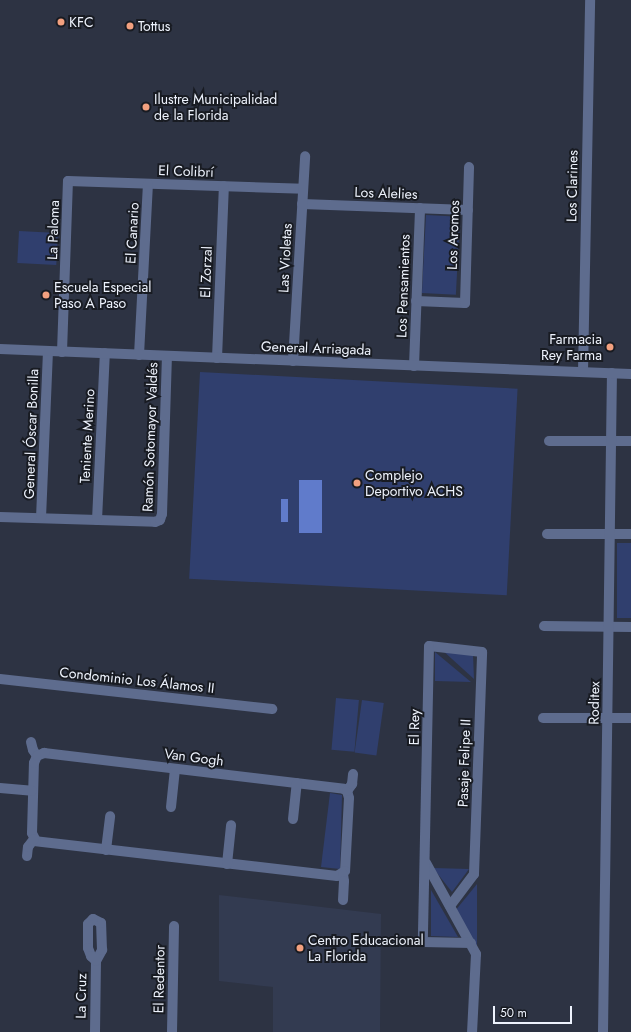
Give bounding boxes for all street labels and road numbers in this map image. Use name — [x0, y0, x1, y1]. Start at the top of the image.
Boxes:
street label: Los Clarines — [563, 150, 581, 222]
street label: El Colibrí — [158, 162, 214, 180]
street label: Los Alelies — [354, 184, 418, 202]
street label: La Paloma — [44, 200, 62, 260]
street label: Los Aromos — [443, 200, 463, 270]
street label: El Canario — [122, 202, 142, 264]
street label: Las Violetas — [275, 223, 295, 293]
street label: Los Pensamientos — [393, 234, 413, 338]
street label: El Zorzal — [197, 246, 215, 298]
street label: General Arriagada — [261, 338, 371, 358]
street label: Ramón Sotomayor Valdés — [139, 362, 161, 512]
street label: General Óscar Bonilla — [20, 369, 42, 499]
street label: Teniente Merino — [76, 388, 98, 484]
street label: Condominio Los Álamos II — [59, 664, 215, 696]
street label: Roditex — [585, 681, 603, 725]
street label: El Rey — [405, 709, 423, 745]
street label: Pasaje Felipe II — [454, 719, 474, 807]
street label: Van Gogh — [163, 745, 225, 769]
street label: El Redentor — [150, 945, 168, 1013]
street label: La Cruz — [72, 973, 90, 1019]

